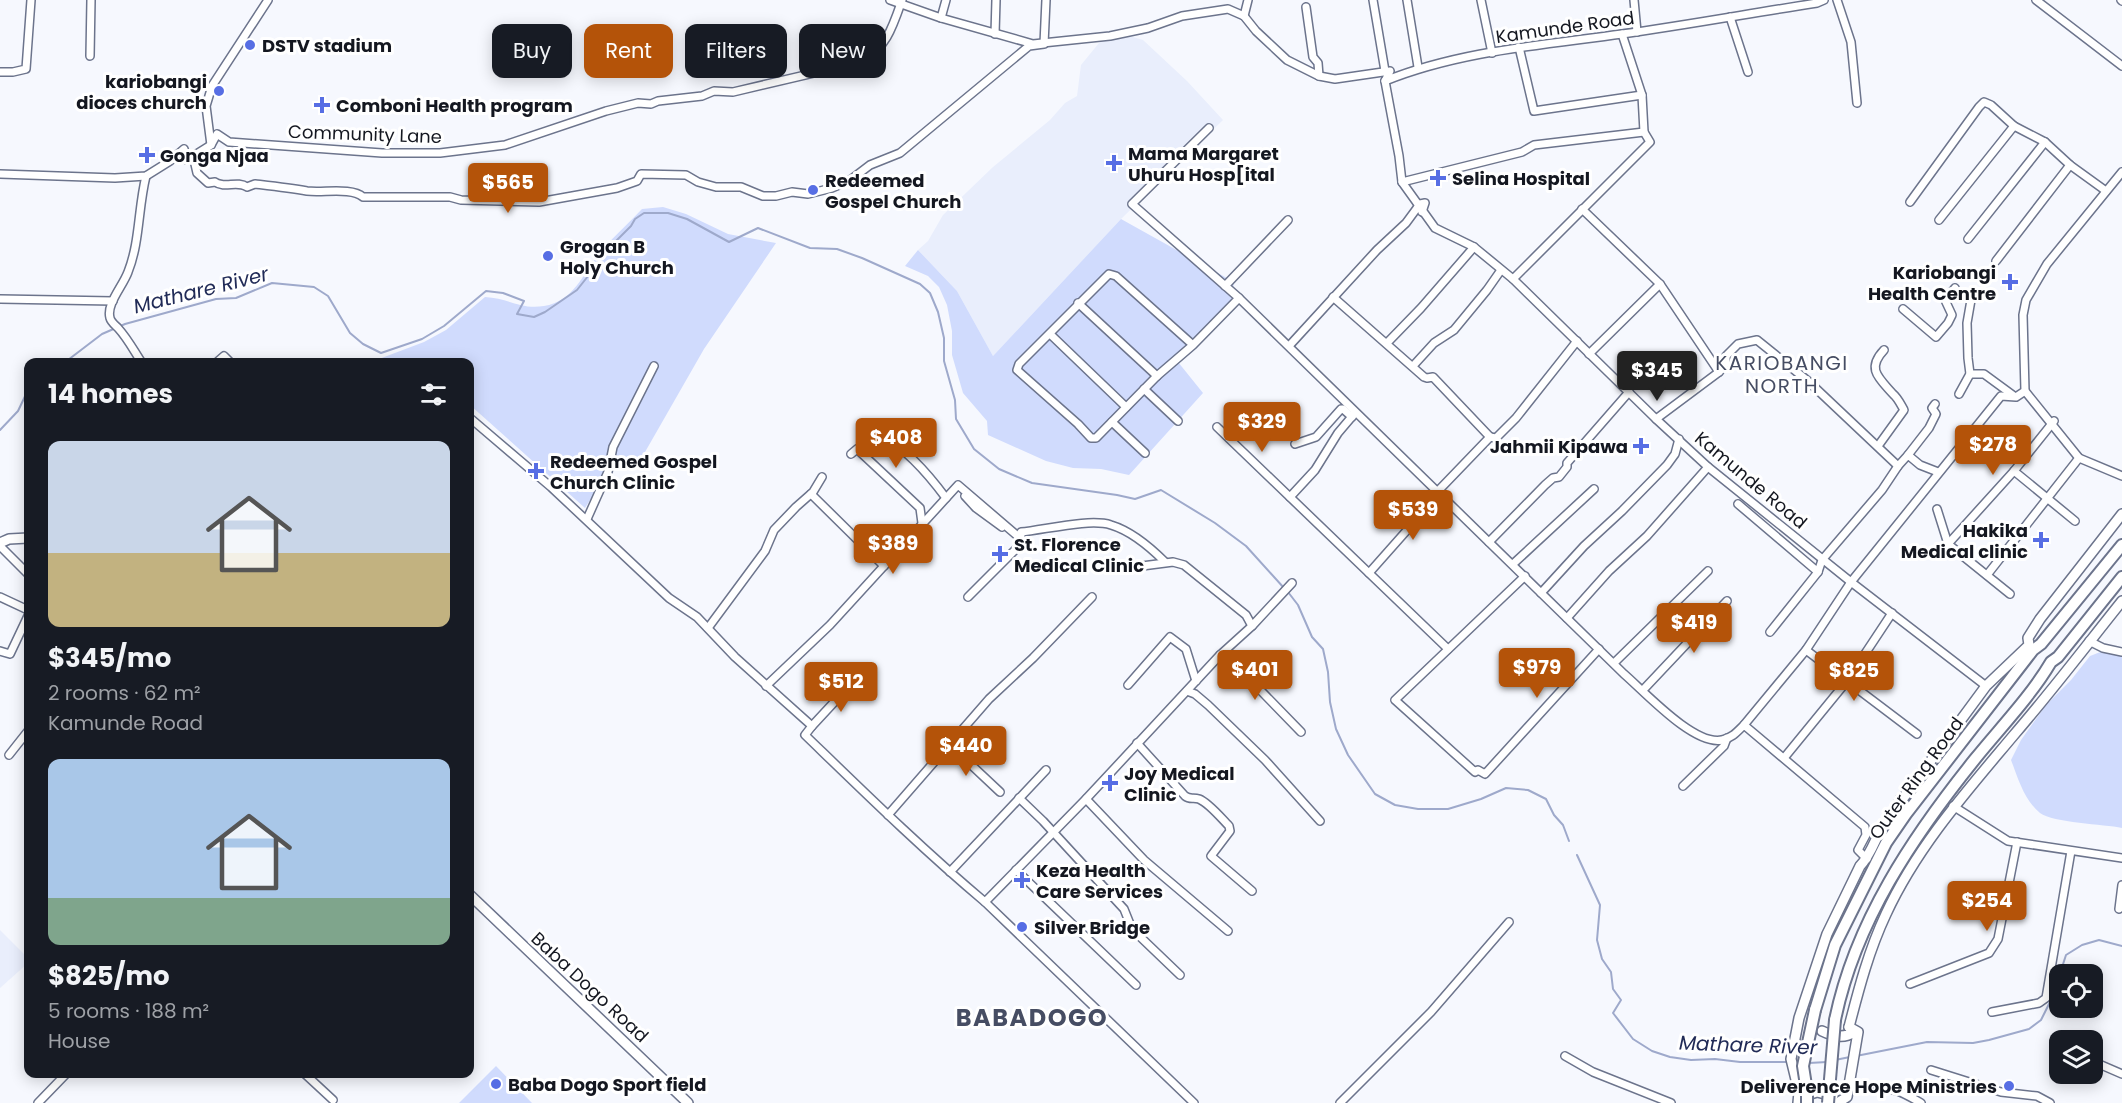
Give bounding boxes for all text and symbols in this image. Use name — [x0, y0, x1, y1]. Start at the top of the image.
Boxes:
street label: Kamunde Road — [1494, 5, 1636, 49]
chip: Buy — [492, 24, 572, 78]
chip: Rent — [584, 24, 673, 78]
chip: Filters — [685, 24, 787, 78]
chip: New — [799, 24, 886, 78]
place label: DSTV stadium — [262, 33, 392, 58]
marker: DSTV stadium — [243, 38, 257, 52]
place label: kariobangi dioces church — [76, 69, 207, 115]
marker: kariobangi dioces church — [212, 84, 226, 98]
place label: Comboni Health program — [336, 93, 573, 118]
marker: Comboni Health program — [313, 96, 331, 114]
street label: Community Lane — [288, 119, 442, 149]
place label: Mama Margaret Uhuru Hosp[ital — [1128, 141, 1279, 187]
place label: Gonga Njaa — [160, 143, 269, 168]
marker: Gonga Njaa — [138, 146, 156, 164]
marker: Mama Margaret Uhuru Hosp[ital — [1105, 154, 1123, 172]
pin: $565 — [472, 163, 544, 214]
place label: Selina Hospital — [1452, 166, 1590, 191]
text: $565 — [482, 168, 534, 196]
place label: Redeemed Gospel Church — [825, 168, 961, 214]
marker: Selina Hospital — [1429, 169, 1447, 187]
marker: Redeemed Gospel Church — [806, 183, 820, 197]
place label: Grogan B Holy Church — [560, 234, 674, 280]
marker: Grogan B Holy Church — [541, 249, 555, 263]
water label: Mathare River — [131, 260, 272, 320]
place label: Kariobangi Health Centre — [1868, 260, 1996, 306]
marker: Kariobangi Health Centre — [2001, 273, 2019, 291]
district label: KARIOBANGI NORTH — [1715, 349, 1849, 400]
pin: $345 — [1621, 351, 1693, 402]
text: $345 — [1631, 356, 1683, 384]
text: 14 homes — [48, 376, 173, 412]
icon: filters — [417, 378, 450, 411]
pin: $329 — [1226, 402, 1298, 453]
text: $329 — [1238, 407, 1286, 435]
pin: $408 — [860, 418, 932, 469]
text: $408 — [870, 423, 922, 451]
pin: $278 — [1957, 425, 2029, 476]
street label: Kamunde Road — [1690, 426, 1812, 534]
text: $278 — [1969, 430, 2017, 458]
place label: Jahmii Kipawa — [1490, 434, 1628, 459]
marker: Jahmii Kipawa — [1632, 437, 1650, 455]
place label: Redeemed Gospel Church Clinic — [550, 449, 717, 495]
marker: Redeemed Gospel Church Clinic — [527, 462, 545, 480]
icon: home — [195, 480, 303, 588]
pin: $539 — [1377, 490, 1449, 541]
text: $539 — [1388, 495, 1438, 523]
place label: Hakika Medical clinic — [1901, 518, 2028, 564]
pin: $389 — [857, 524, 929, 575]
text: $389 — [868, 529, 918, 557]
marker: Hakika Medical clinic — [2032, 531, 2050, 549]
place label: St. Florence Medical Clinic — [1014, 532, 1144, 578]
marker: St. Florence Medical Clinic — [991, 545, 1009, 563]
pin: $419 — [1658, 603, 1730, 654]
text: $419 — [1671, 608, 1717, 636]
text: $345/mo — [48, 640, 171, 676]
pin: $979 — [1501, 648, 1573, 699]
pin: $401 — [1219, 650, 1291, 701]
pin: $825 — [1818, 651, 1890, 702]
text: $979 — [1513, 653, 1561, 681]
text: $401 — [1231, 655, 1279, 683]
text: $825 — [1829, 656, 1879, 684]
pin: $512 — [805, 662, 877, 713]
text: $512 — [818, 667, 864, 695]
text: 2 rooms · 62 m² — [48, 679, 201, 707]
text: Kamunde Road — [48, 709, 203, 737]
street label: Outer Ring Road — [1863, 712, 1969, 844]
pin: $440 — [930, 726, 1002, 777]
text: $440 — [939, 731, 993, 759]
place label: Joy Medical Clinic — [1124, 761, 1235, 807]
marker: Joy Medical Clinic — [1101, 774, 1119, 792]
icon: home — [195, 798, 303, 906]
place label: Keza Health Care Services — [1036, 858, 1163, 904]
marker: Keza Health Care Services — [1013, 871, 1031, 889]
pin: $254 — [1951, 881, 2023, 932]
text: $254 — [1961, 886, 2013, 914]
place label: Silver Bridge — [1034, 915, 1150, 940]
marker: Silver Bridge — [1015, 920, 1029, 934]
street label: Baba Dogo Road — [526, 926, 654, 1048]
text: $825/mo — [48, 958, 170, 994]
map controls — [2049, 964, 2103, 1084]
button: locate — [2049, 964, 2103, 1018]
text: 5 rooms · 188 m² — [48, 997, 209, 1025]
district label: BABADOGO — [956, 1001, 1108, 1034]
text: House — [48, 1027, 110, 1055]
water label: Mathare River — [1678, 1029, 1818, 1061]
button: layers — [2049, 1030, 2103, 1084]
place label: Baba Dogo Sport field — [508, 1072, 706, 1097]
place label: Deliverence Hope Ministries — [1741, 1074, 1997, 1099]
marker: Baba Dogo Sport field — [489, 1077, 503, 1091]
marker: Deliverence Hope Ministries — [2002, 1079, 2016, 1093]

